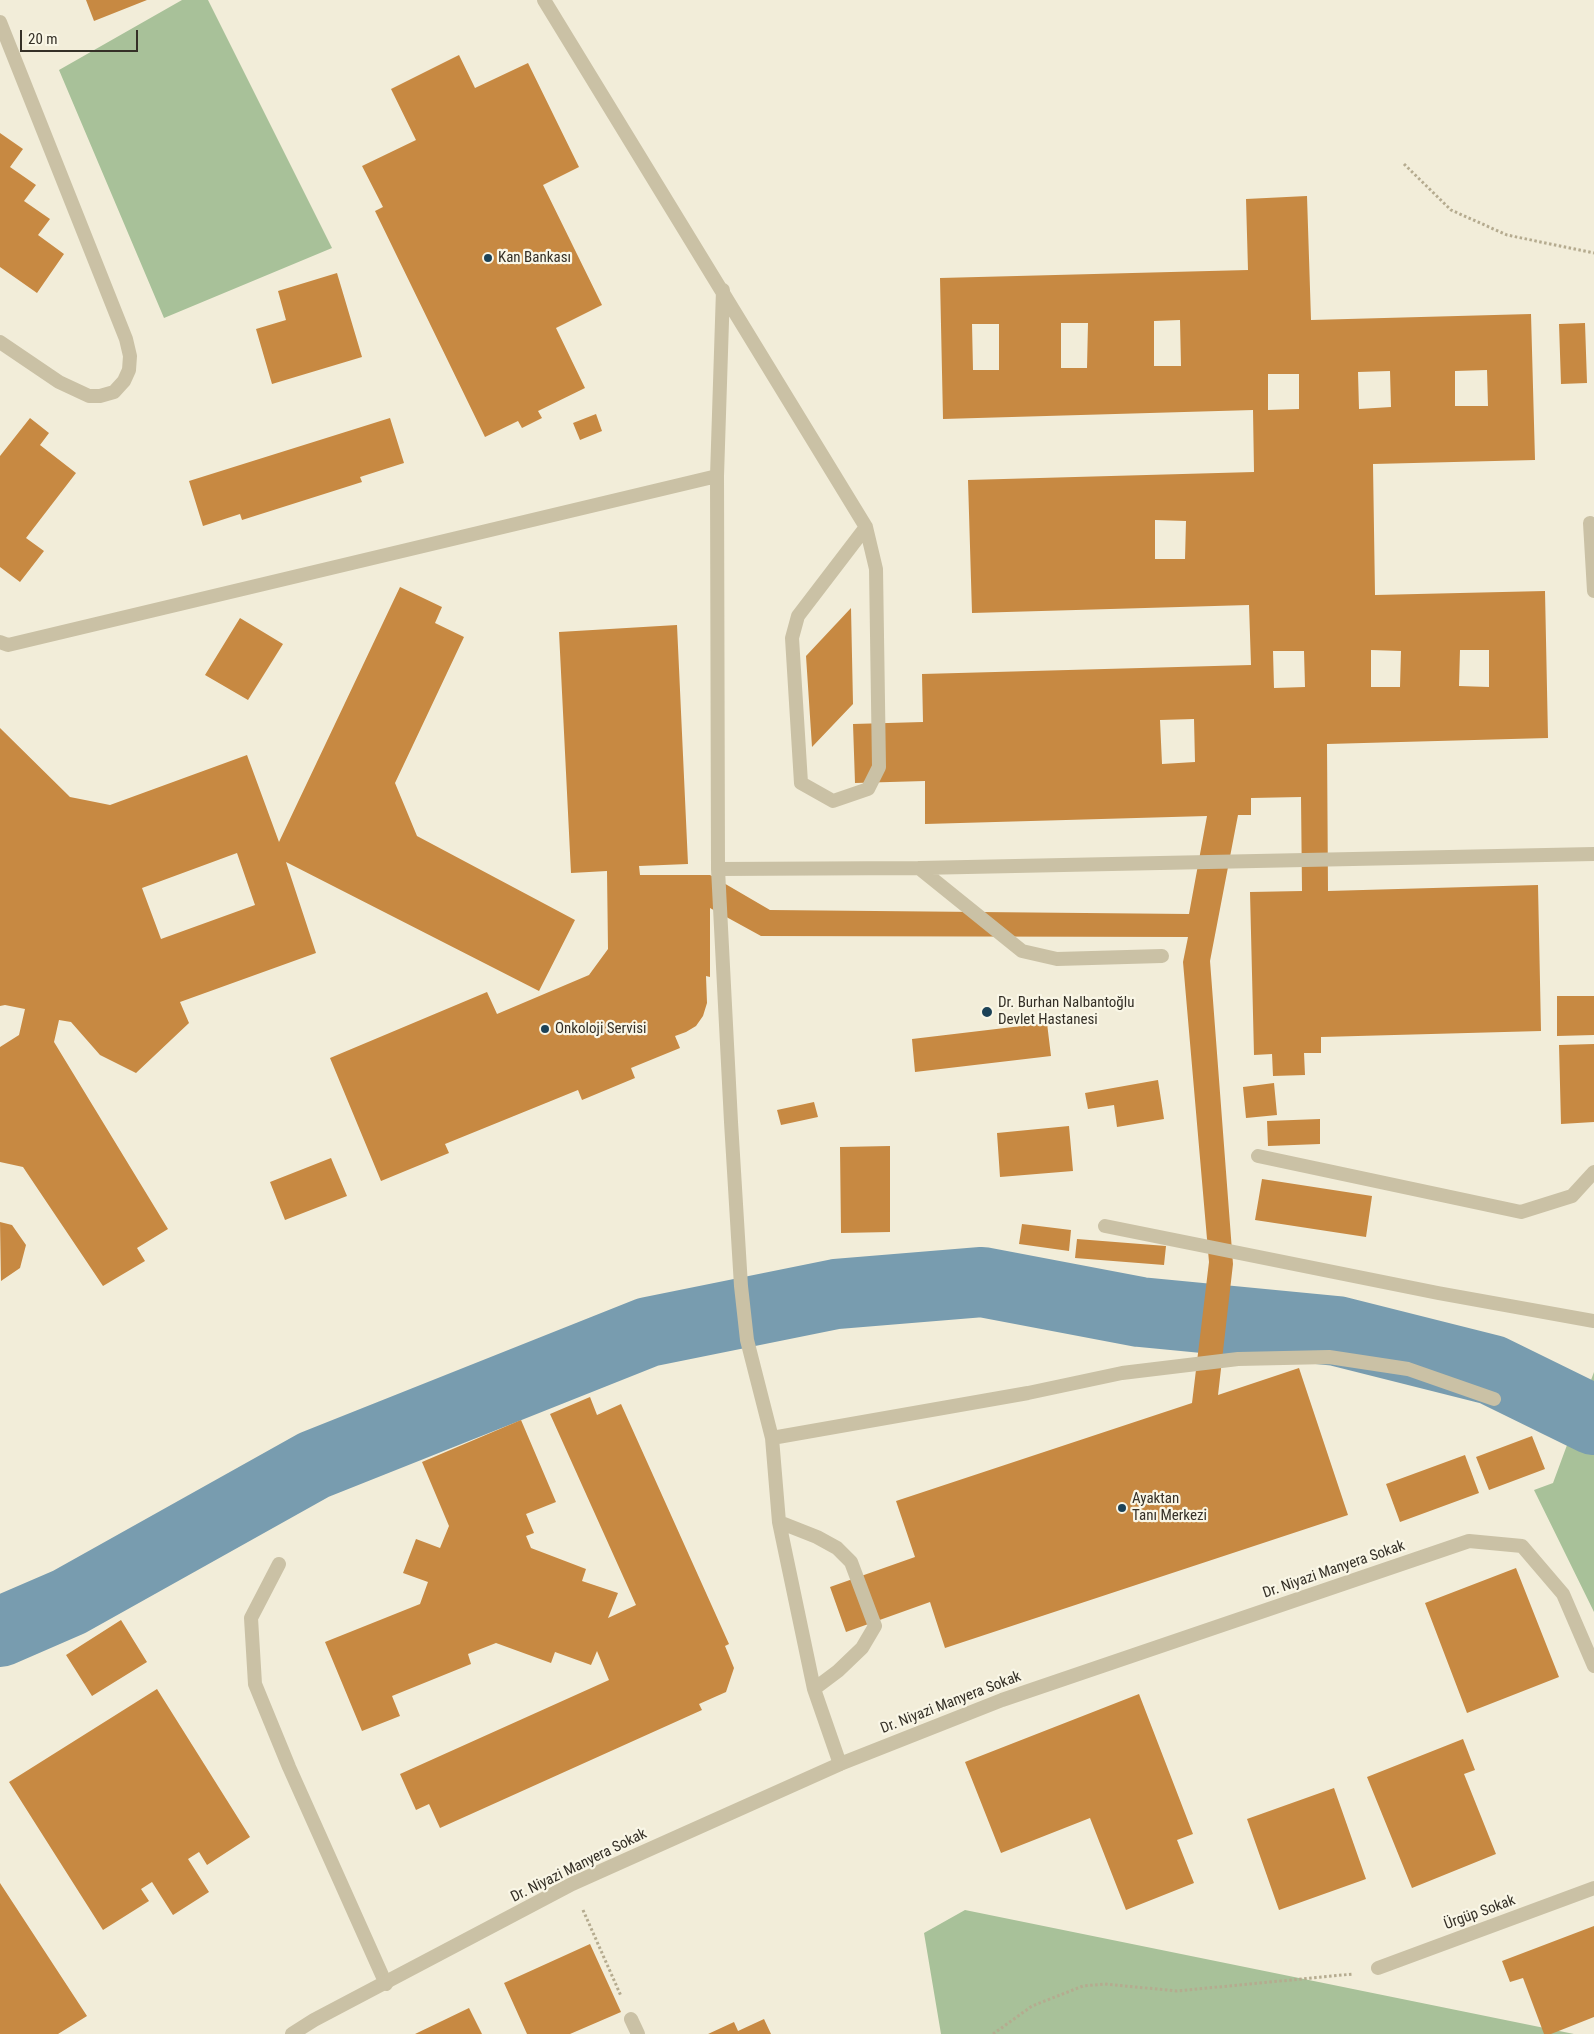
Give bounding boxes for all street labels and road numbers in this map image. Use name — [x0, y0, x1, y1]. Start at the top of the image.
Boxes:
street label: Dr. Niyazi Manyera Sokak — [1261, 1537, 1407, 1603]
street label: Dr. Niyazi Manyera Sokak — [878, 1668, 1024, 1738]
street label: Dr. Niyazi Manyera Sokak — [508, 1825, 650, 1907]
street label: Ürgüp Sokak — [1442, 1892, 1518, 1934]

